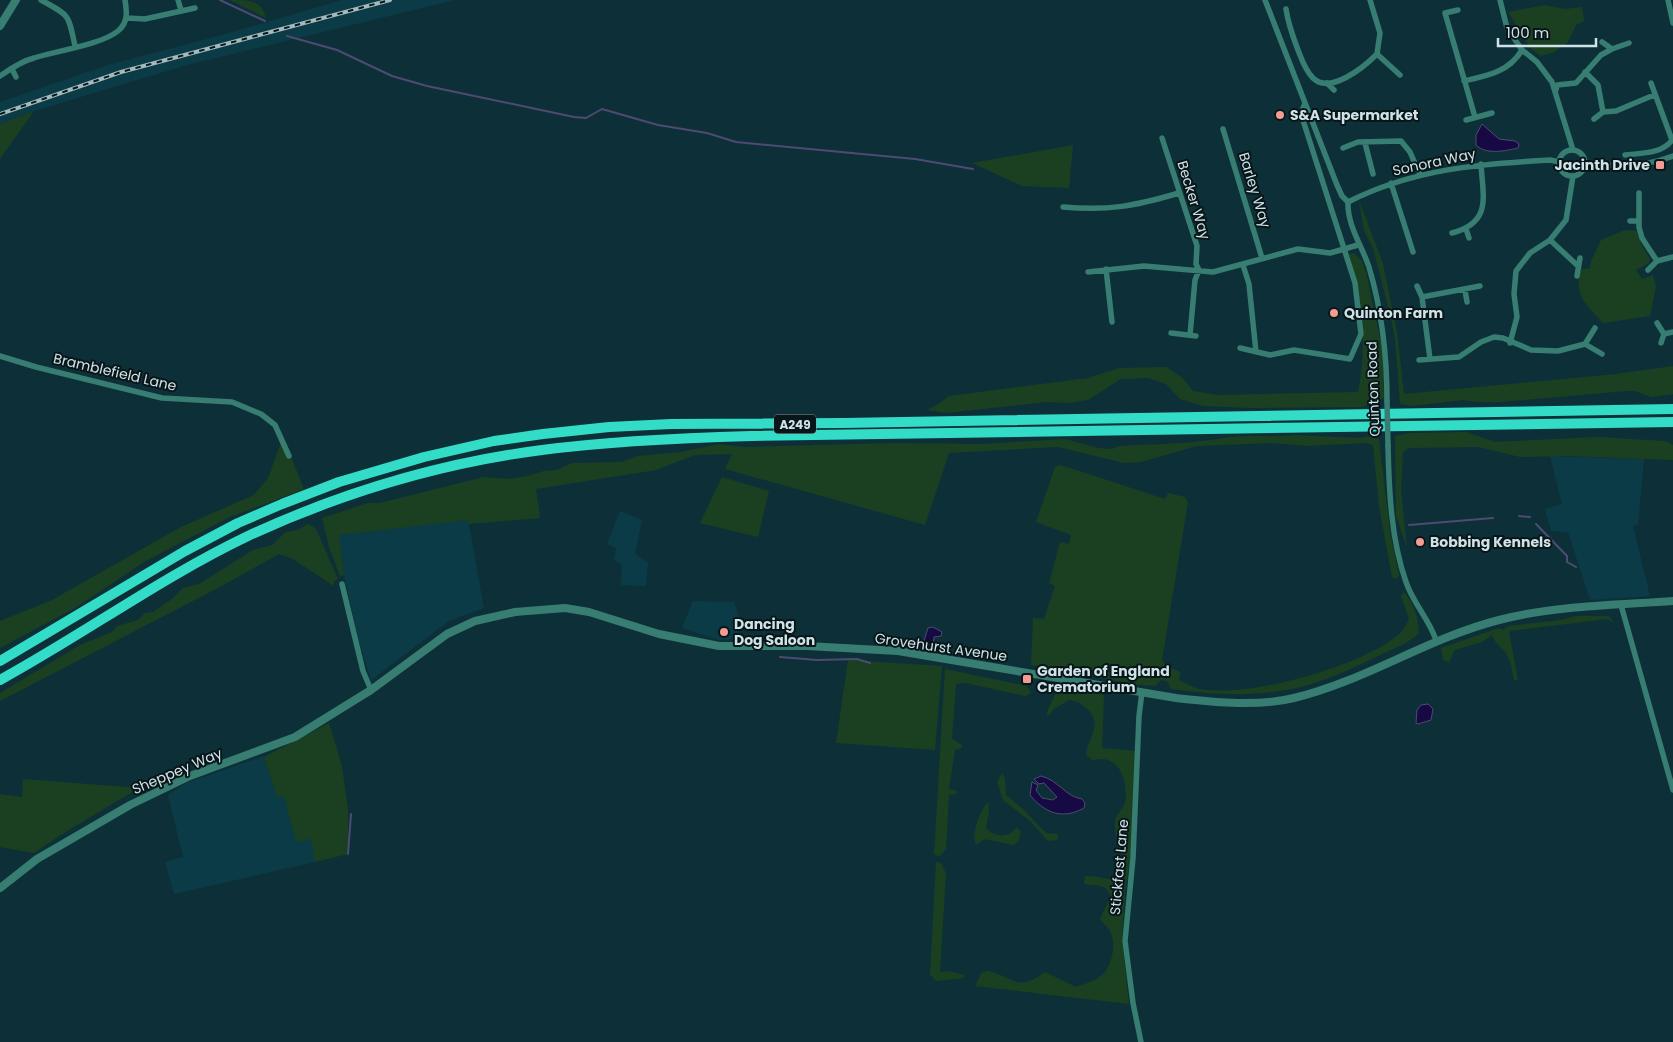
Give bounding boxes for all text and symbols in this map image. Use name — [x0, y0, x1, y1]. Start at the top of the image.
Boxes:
scale bar — [1498, 15, 1596, 47]
text: 100 m — [1506, 22, 1549, 43]
place label: S&A Supermarket — [1290, 105, 1419, 125]
marker: S&A Supermarket — [1274, 109, 1286, 121]
street label: Sonora Way — [1391, 143, 1478, 181]
street label: Barley Way — [1234, 150, 1276, 230]
place label: Jacinth Drive — [1555, 155, 1650, 175]
street label: Becker Way — [1173, 158, 1216, 242]
marker: Jacinth Drive — [1654, 159, 1666, 171]
place label: Quinton Farm — [1344, 303, 1443, 323]
marker: Quinton Farm — [1328, 307, 1340, 319]
street label: Quinton Road — [1361, 341, 1385, 437]
street label: Bramblefield Lane — [51, 348, 179, 396]
road number: A249 — [774, 414, 816, 434]
place label: Bobbing Kennels — [1430, 532, 1551, 552]
marker: Bobbing Kennels — [1414, 536, 1426, 548]
place label: Dancing Dog Saloon — [734, 614, 815, 650]
marker: Dancing Dog Saloon — [718, 626, 730, 638]
street label: Grovehurst Avenue — [874, 628, 1009, 666]
place label: Garden of England Crematorium — [1037, 661, 1170, 697]
marker: Garden of England Crematorium — [1021, 673, 1033, 685]
street label: Sheppey Way — [129, 743, 225, 799]
street label: Stickfast Lane — [1105, 818, 1133, 916]

